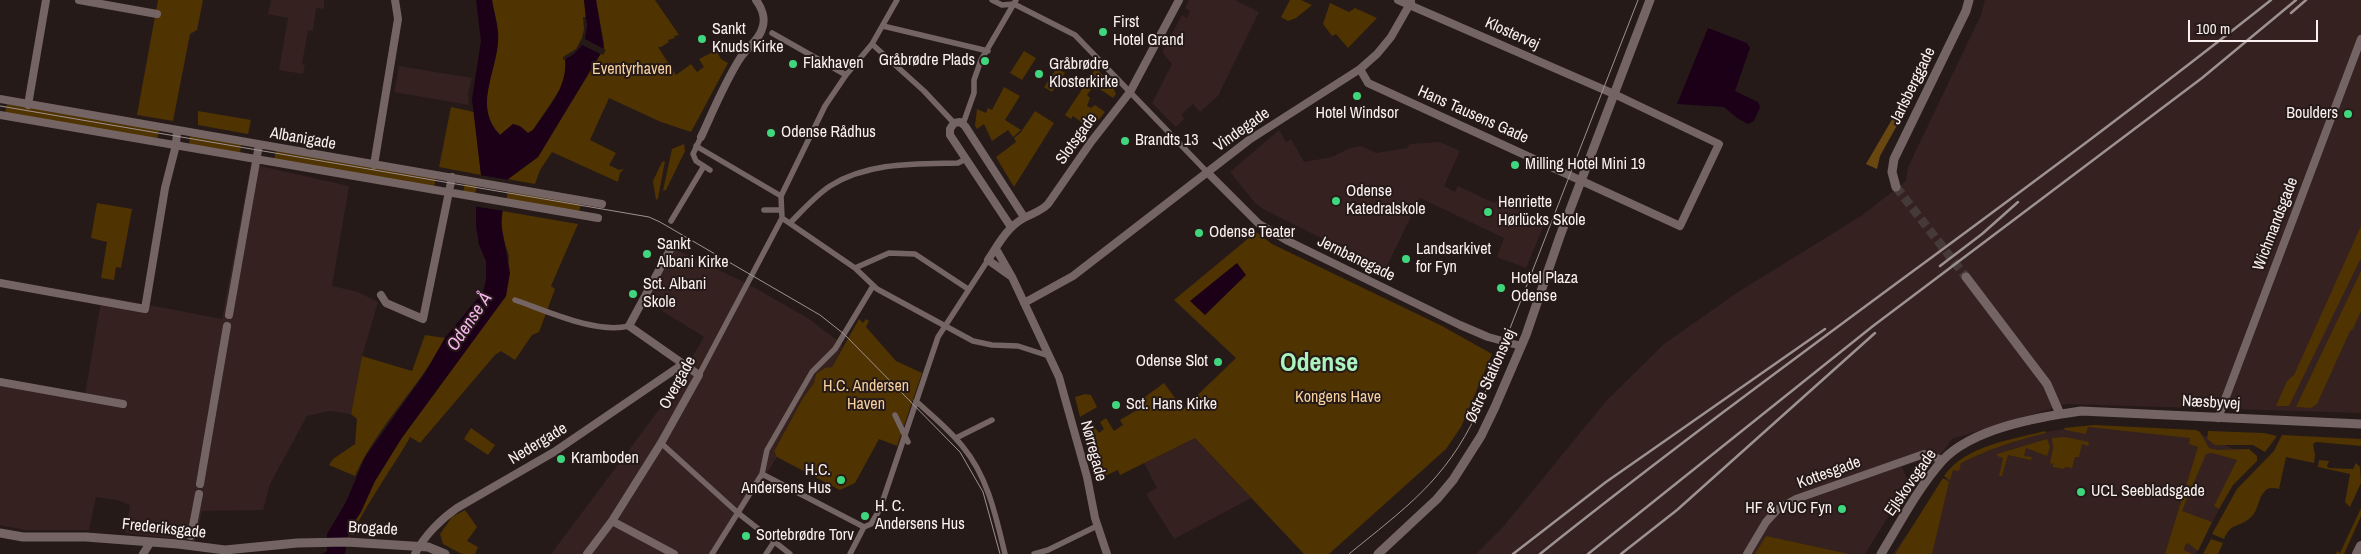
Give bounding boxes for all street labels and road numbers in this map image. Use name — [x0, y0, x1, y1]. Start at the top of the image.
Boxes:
street label: Klostervej — [1482, 14, 1542, 54]
street label: Jarlsberggade — [1886, 44, 1940, 128]
street label: Hans Tausens Gade — [1415, 82, 1531, 148]
street label: Vindegade — [1211, 104, 1273, 156]
street label: Slotsgade — [1052, 110, 1102, 168]
street label: Albanigade — [269, 124, 337, 154]
street label: Wichmandsgade — [2249, 175, 2303, 273]
street label: Jernbanegade — [1314, 232, 1398, 286]
street label: Østre Stationsvej — [1462, 326, 1520, 426]
street label: Overgade — [656, 353, 700, 413]
street label: Næsbyvej — [2181, 392, 2241, 414]
street label: Nedergade — [505, 419, 571, 469]
street label: Nørregade — [1076, 419, 1110, 483]
street label: Ejlskovsgade — [1881, 446, 1941, 520]
street label: Kottesgade — [1795, 453, 1863, 493]
street label: Frederiksgade — [121, 515, 207, 543]
street label: Brogade — [348, 518, 398, 540]

